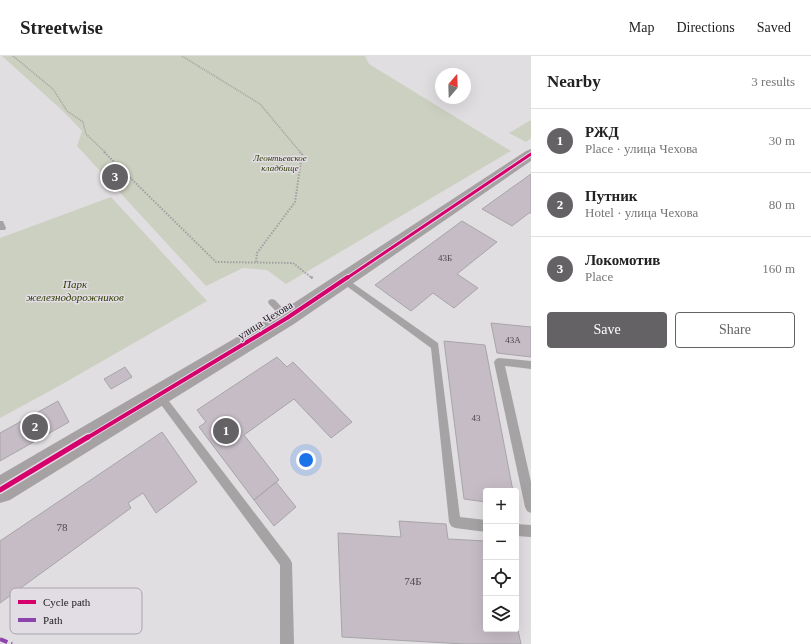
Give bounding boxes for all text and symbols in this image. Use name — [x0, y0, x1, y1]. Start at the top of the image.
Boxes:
text: Streetwise — [20, 17, 103, 38]
text: Map — [629, 20, 654, 35]
text: Directions — [676, 20, 735, 35]
text: Saved — [757, 20, 791, 35]
north arrow — [435, 68, 471, 104]
text: Nearby — [547, 72, 601, 91]
text: 3 results — [751, 74, 795, 89]
text: РЖД — [585, 124, 619, 140]
text: 1 — [557, 133, 563, 148]
text: 30 m — [769, 133, 795, 148]
text: Place · улица Чехова — [585, 141, 698, 156]
park label: Леонтьевское кладбище — [252, 153, 307, 173]
pin: 3 — [102, 162, 128, 192]
text: Путник — [585, 188, 637, 204]
text: 2 — [557, 197, 563, 212]
text: 80 m — [769, 197, 795, 212]
text: Hotel · улица Чехова — [585, 205, 698, 220]
text: Локомотив — [585, 252, 660, 268]
house number: 43Б — [438, 253, 452, 263]
text: 3 — [557, 261, 563, 276]
text: 160 m — [762, 261, 795, 276]
text: Place — [585, 269, 613, 284]
park label: Парк железнодорожников — [26, 278, 124, 303]
street label: улица Чехова — [235, 298, 295, 342]
button: Save — [547, 312, 667, 348]
button: Share — [675, 312, 795, 348]
house number: 43А — [505, 335, 521, 345]
pin: 2 — [22, 412, 48, 442]
house number: 43 — [472, 413, 481, 423]
pin: 1 — [213, 416, 239, 446]
your location — [296, 450, 316, 470]
map controls — [483, 488, 519, 632]
button: + — [483, 488, 519, 524]
house number: 78 — [57, 521, 68, 533]
button: − — [483, 524, 519, 560]
button: locate — [483, 560, 519, 596]
house number: 74Б — [404, 575, 422, 587]
legend — [10, 588, 142, 634]
text: Cycle path — [43, 596, 91, 608]
button: layers — [483, 596, 519, 632]
text: Path — [43, 614, 63, 626]

